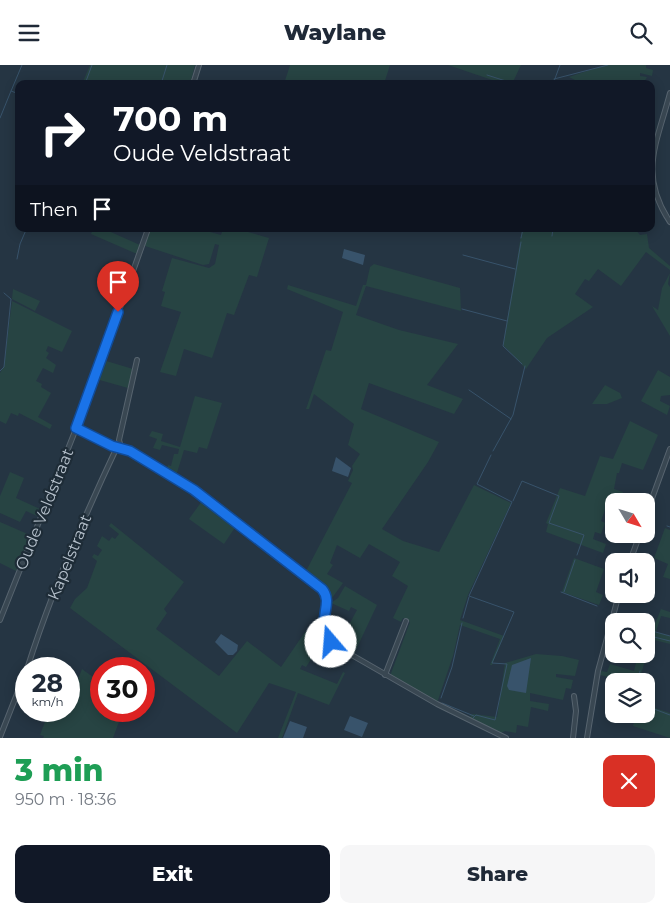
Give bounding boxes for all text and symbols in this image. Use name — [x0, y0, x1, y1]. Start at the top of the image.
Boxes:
icon: menu — [15, 19, 43, 47]
text: Waylane — [284, 19, 386, 46]
icon: search — [627, 19, 655, 47]
text: 700 m — [113, 97, 228, 140]
icon: right — [30, 100, 95, 165]
text: Oude Veldstraat — [113, 140, 291, 167]
icon: arrive — [88, 195, 116, 223]
text: Then — [30, 198, 78, 221]
pin — [97, 261, 139, 312]
icon: arrive — [104, 268, 132, 296]
street label: Oude Veldstraat — [11, 445, 78, 573]
north arrow — [605, 493, 655, 543]
map controls — [605, 493, 655, 723]
street label: Kapelstraat — [44, 511, 95, 603]
button: sound — [605, 553, 655, 603]
button: search — [605, 613, 655, 663]
position arrow — [304, 615, 356, 667]
speed limit sign: 30 — [90, 657, 155, 722]
text: 28 — [32, 668, 63, 698]
button: layers — [605, 673, 655, 723]
text: km/h — [31, 694, 64, 709]
text: 3 min — [15, 752, 103, 789]
button: close — [603, 755, 655, 807]
text: 950 m · 18:36 — [15, 790, 116, 809]
button: Exit — [15, 845, 330, 903]
button: Share — [340, 845, 655, 903]

